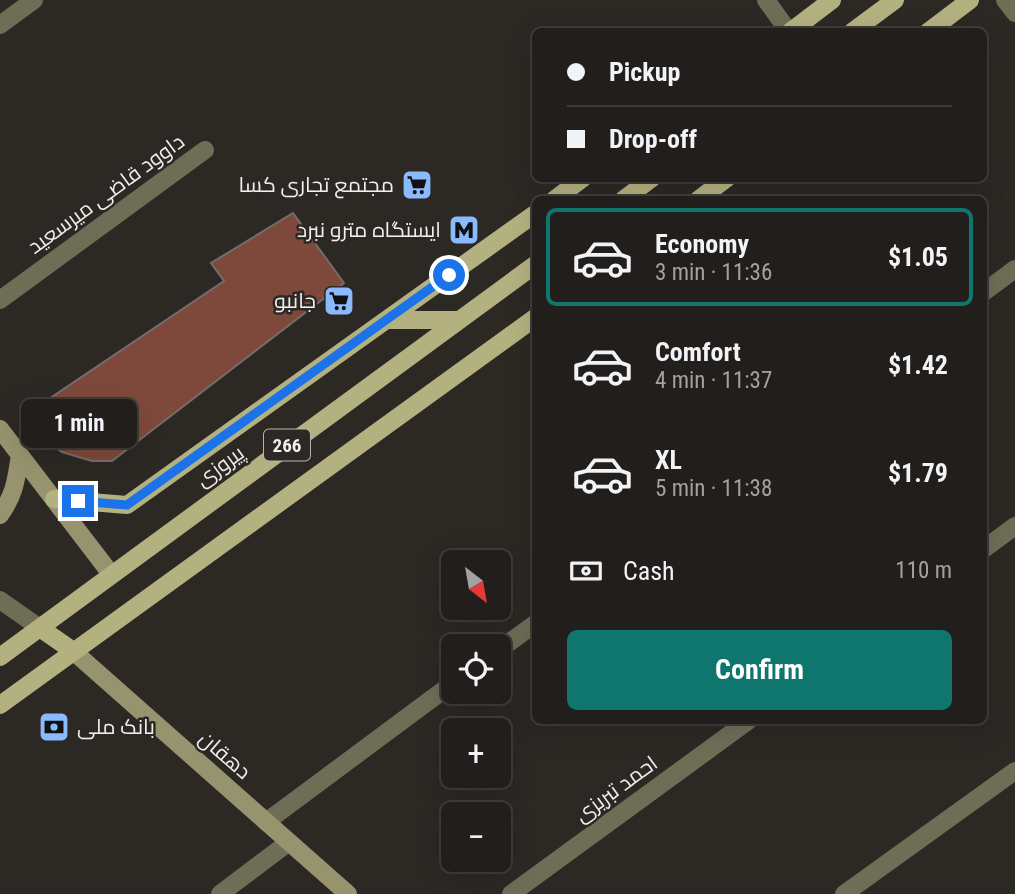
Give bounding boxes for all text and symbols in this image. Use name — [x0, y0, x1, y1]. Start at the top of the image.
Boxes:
text: Pickup — [609, 57, 680, 87]
text: Drop-off — [609, 124, 697, 154]
street label: داوود قاضی میرسعید — [23, 129, 189, 260]
supermarket icon: مجتمع تجاری کسا — [400, 168, 434, 202]
place label: مجتمع تجاری کسا — [238, 173, 394, 199]
metro station icon: ایستگاه مترو نبرد — [447, 213, 481, 247]
place label: ایستگاه مترو نبرد — [297, 218, 441, 242]
icon: car — [571, 226, 634, 289]
text: Economy — [655, 229, 749, 259]
text: $1.05 — [888, 242, 948, 272]
route start — [433, 259, 465, 291]
text: 3 min · 11:36 — [655, 259, 772, 286]
supermarket icon: جانبو — [322, 284, 356, 318]
place label: جانبو — [274, 289, 316, 313]
icon: car — [571, 334, 634, 397]
text: Comfort — [655, 337, 741, 367]
text: $1.42 — [888, 350, 948, 380]
text: 4 min · 11:37 — [655, 367, 772, 394]
callout: 1 min — [20, 400, 136, 448]
text: 1 min — [53, 410, 105, 437]
road number: 266 — [264, 430, 310, 460]
street label: پیروزی — [191, 440, 250, 493]
icon: car — [571, 442, 634, 505]
text: XL — [655, 445, 682, 475]
text: $1.79 — [888, 458, 948, 488]
text: 5 min · 11:38 — [655, 475, 772, 502]
route end — [62, 485, 94, 517]
north arrow — [441, 550, 511, 620]
map controls — [441, 550, 511, 872]
icon: cash — [567, 552, 605, 590]
text: Cash — [623, 556, 675, 586]
text: 110 m — [895, 557, 952, 584]
button: Confirm — [567, 630, 952, 710]
button: locate — [441, 634, 511, 704]
bank icon: بانک ملی — [37, 710, 71, 744]
place label: بانک ملی — [77, 715, 155, 740]
button: + — [441, 718, 511, 788]
street label: دهقان — [194, 726, 256, 785]
street label: احمد تبریزی — [570, 751, 663, 828]
button: − — [441, 802, 511, 872]

